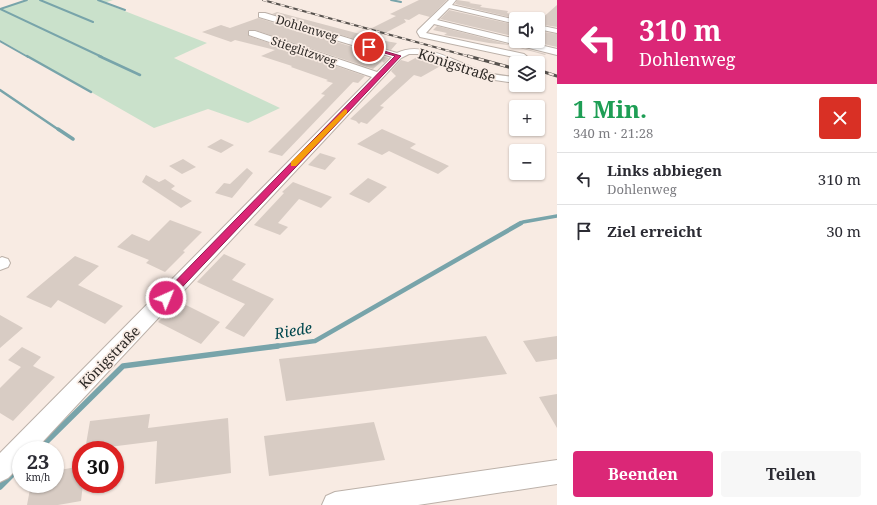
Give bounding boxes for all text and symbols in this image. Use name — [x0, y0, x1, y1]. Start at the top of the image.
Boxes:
street label: Dohlenweg — [274, 10, 341, 46]
text: 310 m — [639, 11, 721, 49]
map controls — [509, 12, 545, 180]
button: sound — [509, 12, 545, 48]
icon: left — [573, 16, 625, 68]
pin — [352, 30, 386, 64]
street label: Stieglitzweg — [269, 32, 340, 70]
icon: arrive — [358, 36, 380, 58]
street label: Königstraße — [416, 44, 498, 86]
text: Dohlenweg — [639, 47, 736, 71]
button: layers — [509, 56, 545, 92]
text: 1 Min. — [573, 92, 647, 125]
button: close — [819, 97, 861, 139]
button: + — [509, 100, 545, 136]
text: 340 m · 21:28 — [573, 124, 653, 142]
button: − — [509, 144, 545, 180]
text: Links abbiegen — [607, 160, 722, 180]
icon: left — [573, 168, 595, 190]
text: 310 m — [818, 169, 861, 189]
text: Dohlenweg — [607, 180, 677, 198]
icon: arrive — [573, 220, 595, 242]
text: Ziel erreicht — [607, 221, 702, 241]
text: 30 m — [826, 221, 861, 241]
position arrow — [145, 277, 187, 319]
water label: Riede — [272, 317, 314, 343]
street label: Königstraße — [74, 321, 144, 393]
speed limit sign: 30 — [72, 441, 124, 493]
text: 23 — [27, 448, 49, 475]
button: Beenden — [573, 451, 713, 497]
button: Teilen — [721, 451, 861, 497]
text: km/h — [26, 470, 50, 484]

